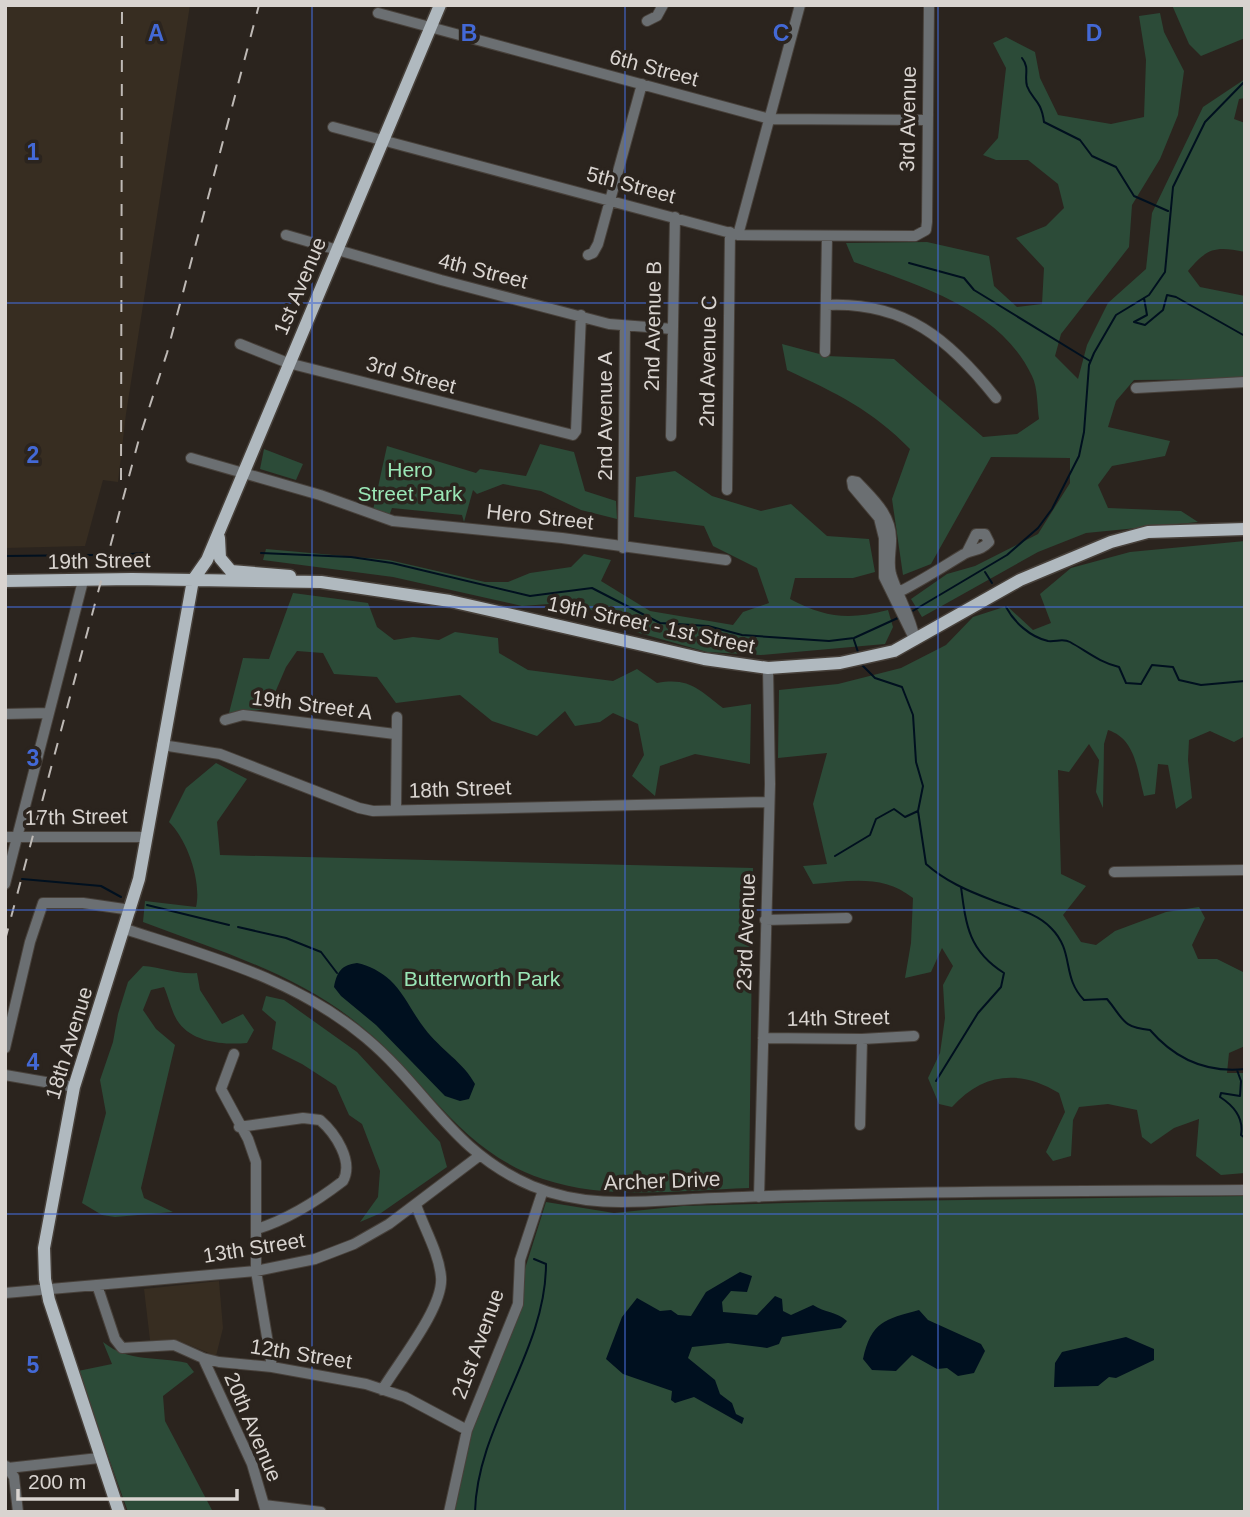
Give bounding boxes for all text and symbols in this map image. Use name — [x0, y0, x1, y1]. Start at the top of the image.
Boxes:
text: A — [148, 20, 164, 46]
text: B — [461, 20, 477, 46]
text: C — [773, 20, 789, 46]
text: D — [1086, 20, 1102, 46]
street label: 6th Street — [607, 45, 701, 90]
street label: 3rd Avenue — [895, 66, 920, 172]
text: 1 — [27, 139, 40, 165]
street label: 5th Street — [584, 162, 678, 207]
street label: 1st Avenue — [269, 234, 330, 338]
street label: 4th Street — [436, 248, 530, 293]
street label: 2nd Avenue B — [640, 261, 665, 391]
street label: 2nd Avenue C — [695, 295, 720, 427]
street label: 3rd Street — [364, 351, 459, 398]
street label: 2nd Avenue A — [593, 351, 616, 481]
text: 2 — [27, 442, 39, 468]
park label: Hero Street Park — [357, 458, 463, 505]
street label: Hero Street — [485, 499, 595, 534]
street label: 19th Street — [47, 548, 151, 573]
street label: 19th Street - 1st Street — [545, 591, 757, 658]
street label: 19th Street A — [250, 686, 374, 723]
text: 3 — [27, 745, 39, 771]
street label: 18th Street — [408, 775, 512, 802]
street label: 17th Street — [24, 804, 128, 829]
street label: 23rd Avenue — [732, 873, 759, 991]
park label: Butterworth Park — [404, 967, 561, 990]
street label: 18th Avenue — [41, 984, 97, 1102]
street label: 14th Street — [786, 1005, 890, 1030]
text: 4 — [27, 1049, 40, 1075]
street label: Archer Drive — [603, 1167, 721, 1194]
street label: 13th Street — [201, 1228, 307, 1267]
street label: 21st Avenue — [447, 1286, 508, 1402]
street label: 12th Street — [249, 1334, 354, 1373]
text: 5 — [27, 1352, 40, 1378]
street label: 20th Avenue — [220, 1369, 287, 1485]
scale bar — [18, 1458, 236, 1502]
text: 200 m — [28, 1470, 86, 1493]

